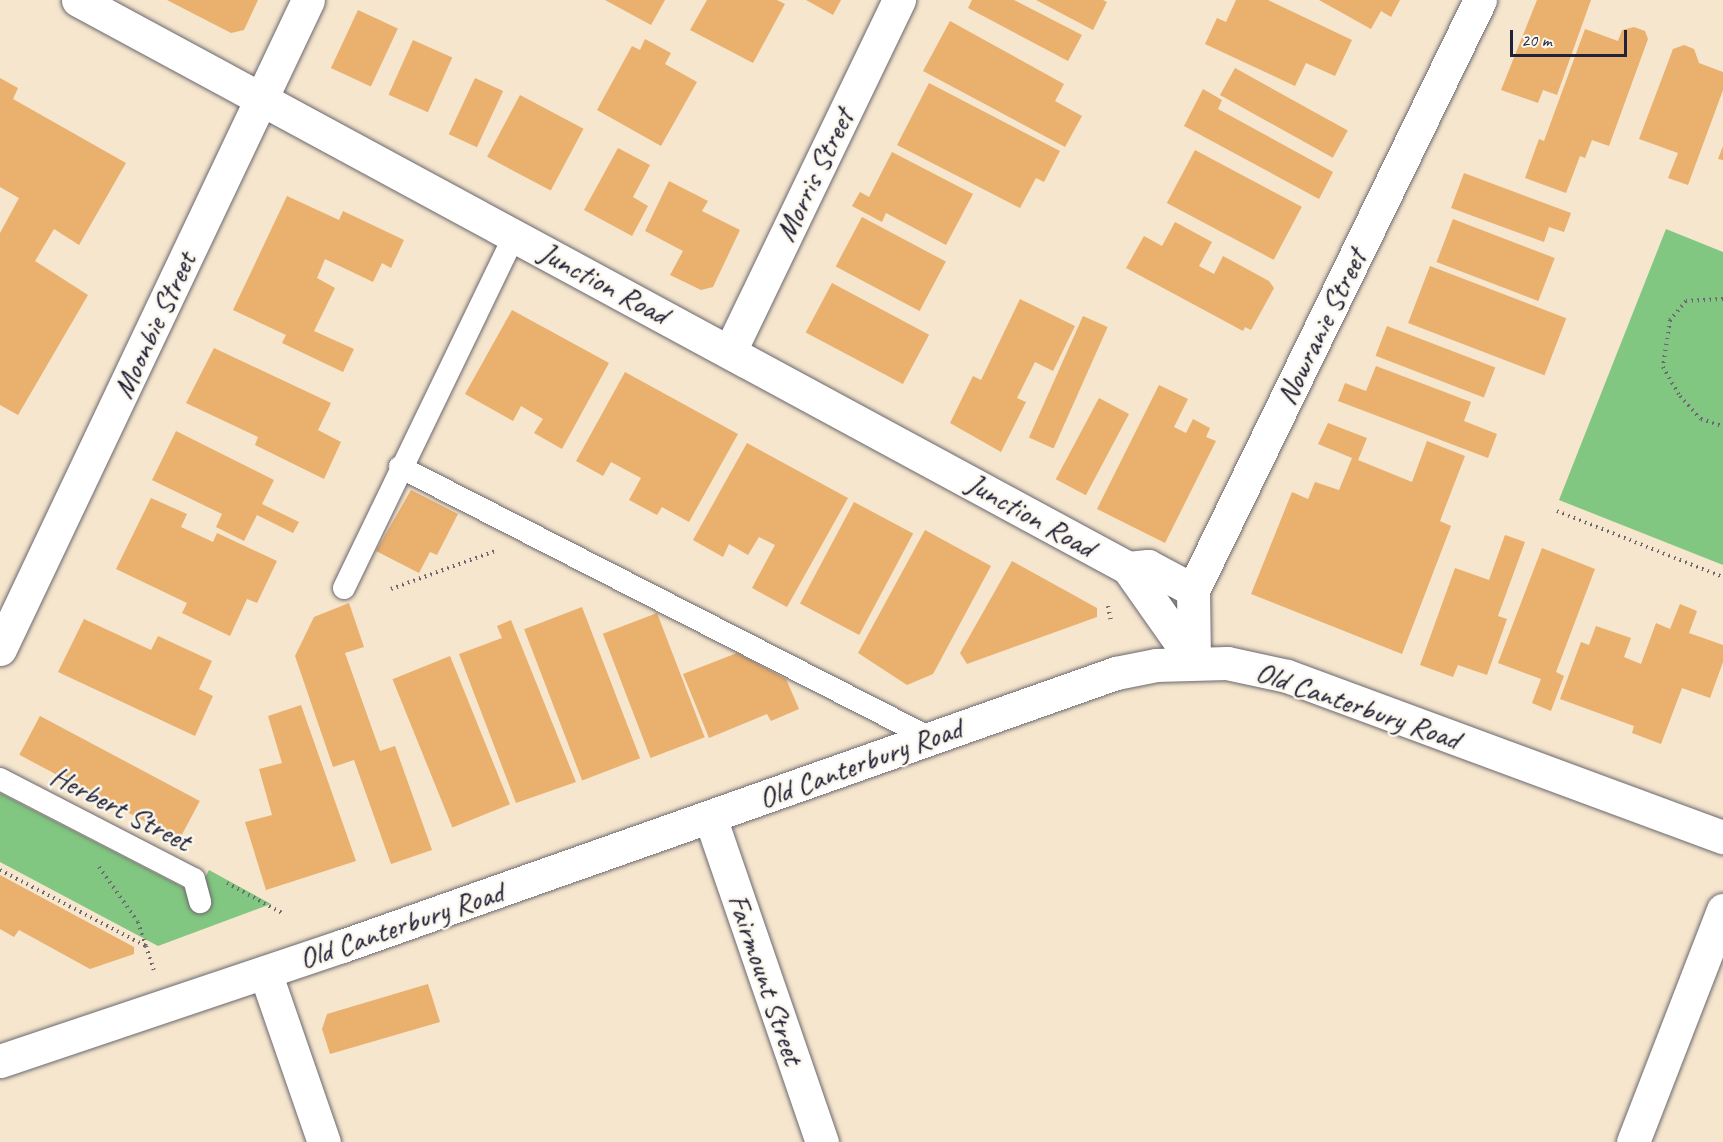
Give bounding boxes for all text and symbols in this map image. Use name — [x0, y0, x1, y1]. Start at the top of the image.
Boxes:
scale bar — [1513, 18, 1630, 56]
text: 20 m — [1521, 29, 1552, 51]
street label: Morris Street — [767, 103, 861, 247]
street label: Junction Road — [533, 234, 675, 332]
street label: Nowranie Street — [1268, 244, 1374, 410]
street label: Moonbie Street — [104, 246, 204, 404]
street label: Junction Road — [961, 465, 1101, 565]
street label: Old Canterbury Road — [1251, 653, 1465, 757]
street label: Old Canterbury Road — [754, 710, 966, 816]
street label: Herbert Street — [44, 757, 198, 859]
street label: Old Canterbury Road — [294, 873, 508, 977]
street label: Fairmount Street — [720, 889, 812, 1069]

